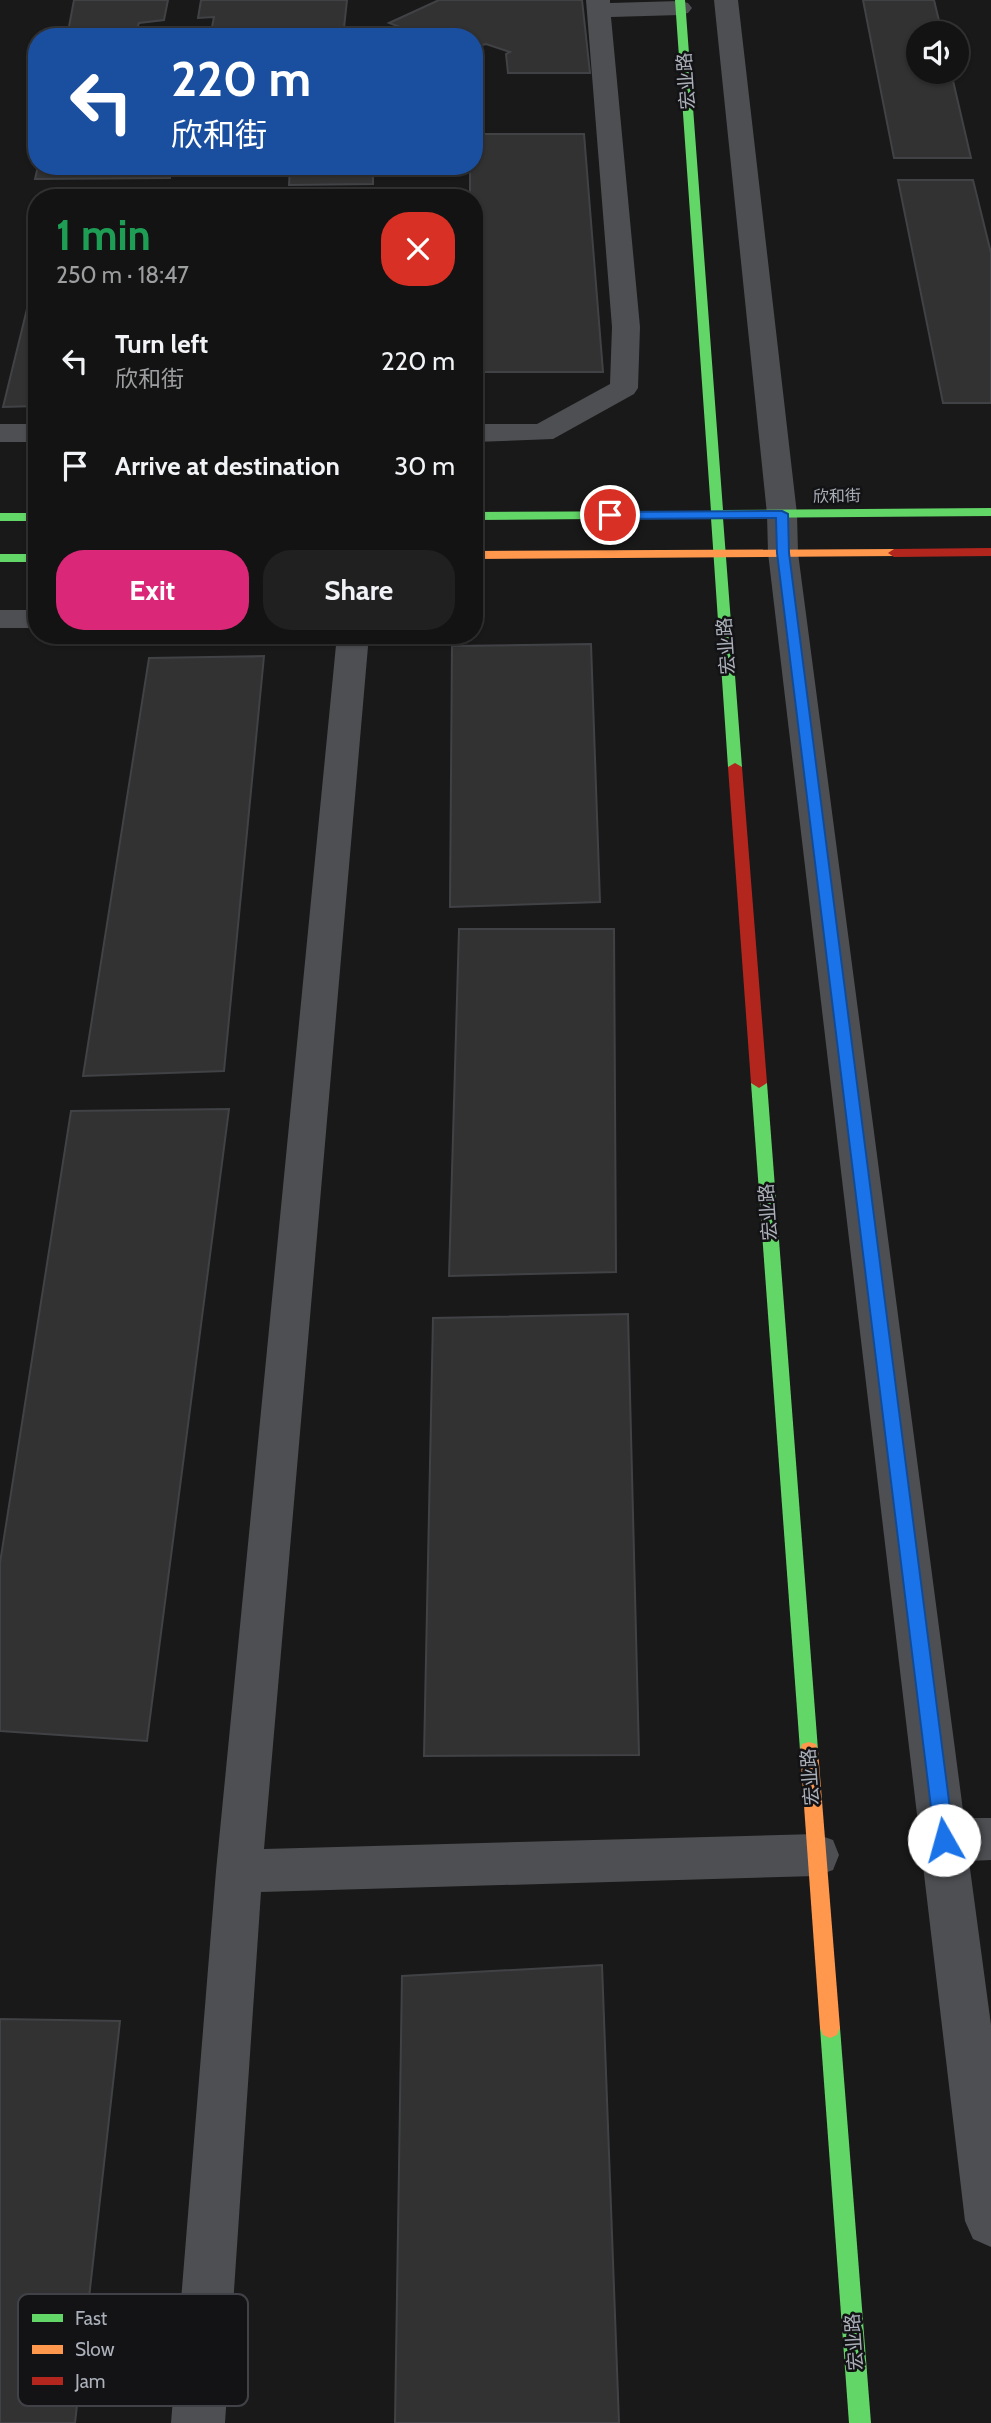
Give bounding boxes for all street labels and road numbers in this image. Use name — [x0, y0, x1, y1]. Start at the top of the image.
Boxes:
street label: 宏业路 — [673, 52, 699, 110]
street label: 欣和街 — [813, 486, 861, 506]
street label: 宏业路 — [713, 617, 739, 675]
street label: 宏业路 — [755, 1183, 781, 1241]
street label: 宏业路 — [797, 1748, 823, 1806]
street label: 宏业路 — [841, 2313, 867, 2371]

